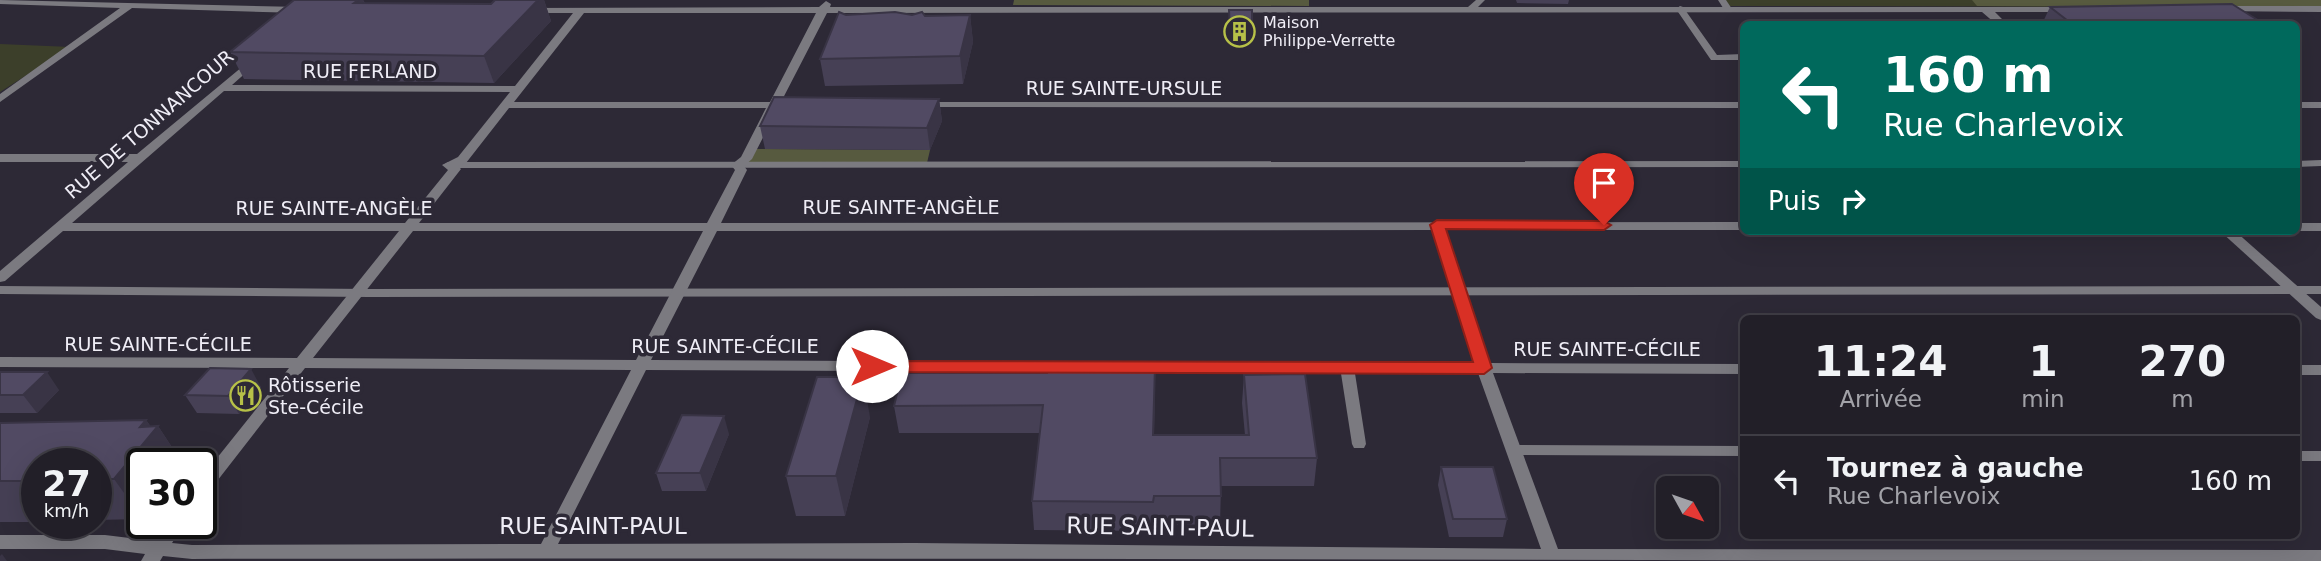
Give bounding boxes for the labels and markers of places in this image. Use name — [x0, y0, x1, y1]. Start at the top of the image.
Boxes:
place label: Maison Philippe-Verrette — [1263, 13, 1395, 50]
building icon: Maison Philippe-Verrette — [1223, 14, 1257, 48]
pin — [1574, 153, 1634, 225]
place label: Rôtisserie Ste-Cécile — [268, 374, 364, 418]
restaurant icon: Rôtisserie Ste-Cécile — [228, 379, 262, 413]

